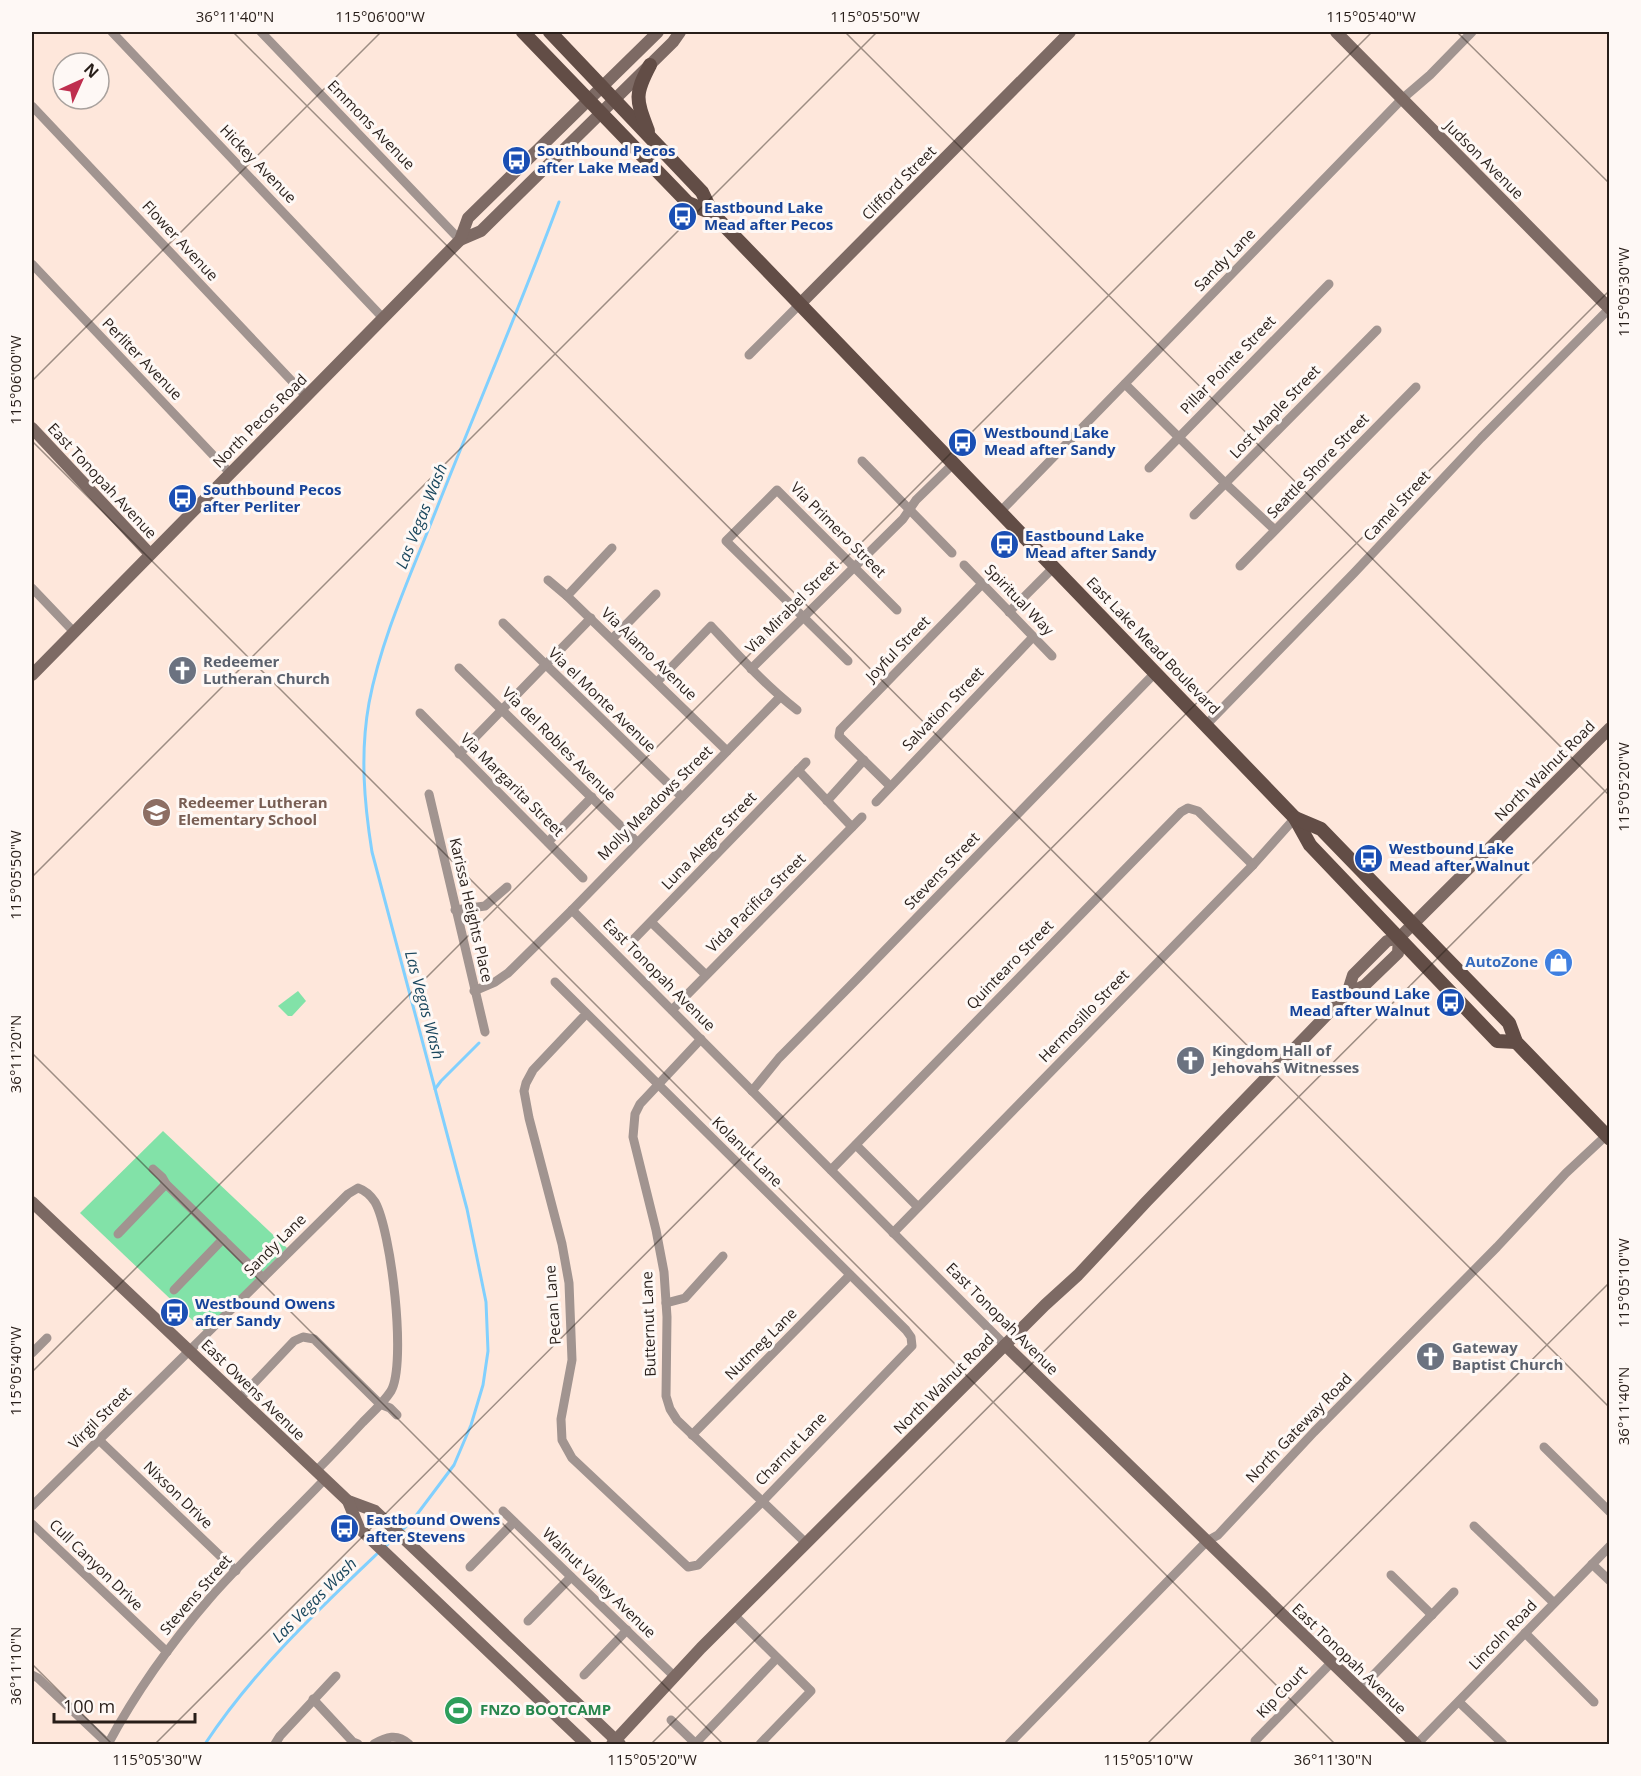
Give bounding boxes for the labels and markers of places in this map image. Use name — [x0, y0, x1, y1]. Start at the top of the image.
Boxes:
place label: Southbound Pecos after Lake Mead — [537, 140, 675, 177]
bus stop icon: Southbound Pecos after Lake Mead — [500, 144, 532, 176]
place label: Eastbound Lake Mead after Pecos — [704, 197, 833, 234]
bus stop icon: Eastbound Lake Mead after Pecos — [667, 201, 699, 233]
place label: Westbound Lake Mead after Sandy — [984, 422, 1116, 459]
bus stop icon: Westbound Lake Mead after Sandy — [947, 426, 979, 458]
place label: Southbound Pecos after Perliter — [203, 479, 341, 516]
bus stop icon: Southbound Pecos after Perliter — [166, 483, 198, 515]
place label: Eastbound Lake Mead after Sandy — [1025, 525, 1157, 562]
bus stop icon: Eastbound Lake Mead after Sandy — [988, 529, 1020, 561]
place label: Redeemer Lutheran Church — [203, 651, 330, 688]
church icon: Redeemer Lutheran Church — [166, 655, 198, 687]
place label: Redeemer Lutheran Elementary School — [178, 792, 328, 829]
school or university icon: Redeemer Lutheran Elementary School — [141, 796, 173, 828]
place label: Westbound Lake Mead after Walnut — [1389, 838, 1530, 875]
bus stop icon: Westbound Lake Mead after Walnut — [1352, 842, 1384, 874]
shop icon: AutoZone — [1543, 946, 1575, 978]
place label: AutoZone — [1465, 951, 1538, 971]
place label: Eastbound Lake Mead after Walnut — [1289, 983, 1430, 1020]
bus stop icon: Eastbound Lake Mead after Walnut — [1435, 987, 1467, 1019]
place label: Kingdom Hall of Jehovahs Witnesses — [1210, 1040, 1359, 1077]
church icon: Kingdom Hall of Jehovahs Witnesses — [1175, 1044, 1207, 1076]
place label: Westbound Owens after Sandy — [195, 1293, 335, 1330]
bus stop icon: Westbound Owens after Sandy — [158, 1297, 190, 1329]
place label: Gateway Baptist Church — [1452, 1337, 1563, 1374]
church icon: Gateway Baptist Church — [1415, 1341, 1447, 1373]
place label: Eastbound Owens after Stevens — [366, 1509, 500, 1546]
bus stop icon: Eastbound Owens after Stevens — [329, 1513, 361, 1545]
sports icon: FNZO BOOTCAMP — [443, 1694, 475, 1726]
place label: FNZO BOOTCAMP — [480, 1699, 611, 1719]

